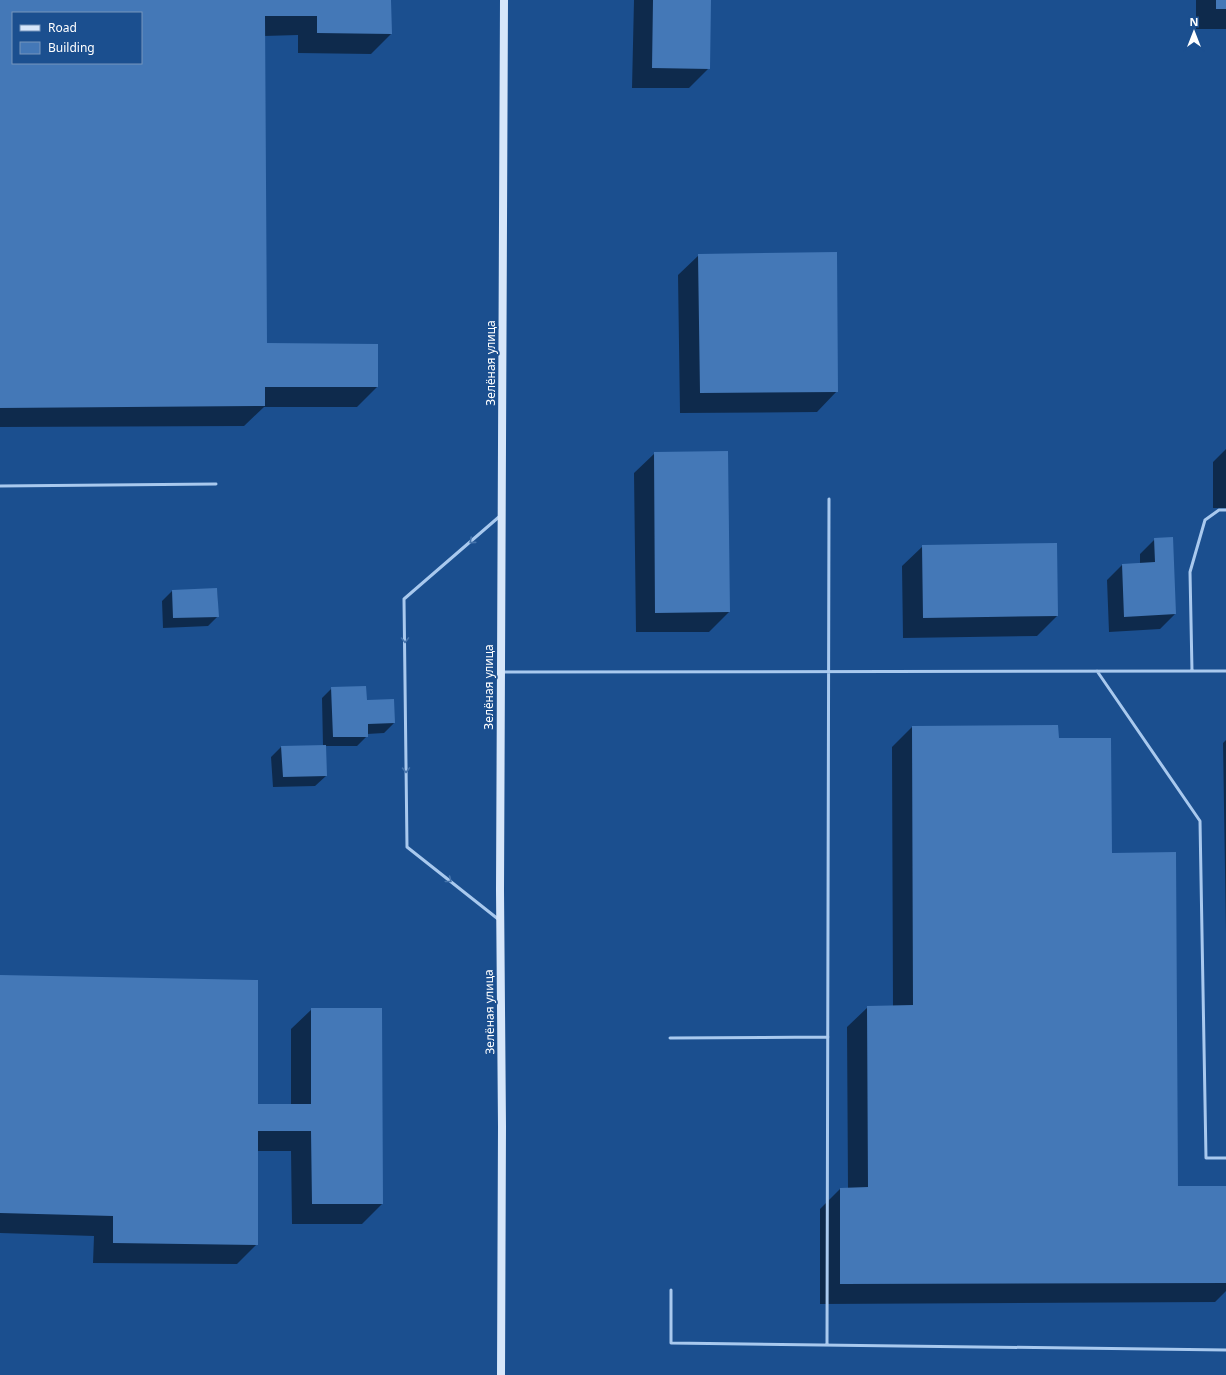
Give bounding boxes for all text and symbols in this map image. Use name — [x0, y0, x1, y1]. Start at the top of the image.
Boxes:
legend — [12, 12, 142, 64]
north arrow — [1174, 12, 1214, 52]
text: N — [1190, 14, 1198, 29]
text: Road — [48, 19, 77, 36]
text: Building — [48, 39, 95, 56]
street label: Зелёная улица — [482, 320, 499, 406]
one-way arrow — [469, 536, 476, 543]
one-way arrow — [401, 637, 409, 643]
street label: Зелёная улица — [480, 644, 497, 730]
one-way arrow — [402, 767, 411, 773]
one-way arrow — [444, 875, 451, 882]
street label: Зелёная улица — [480, 969, 498, 1055]

